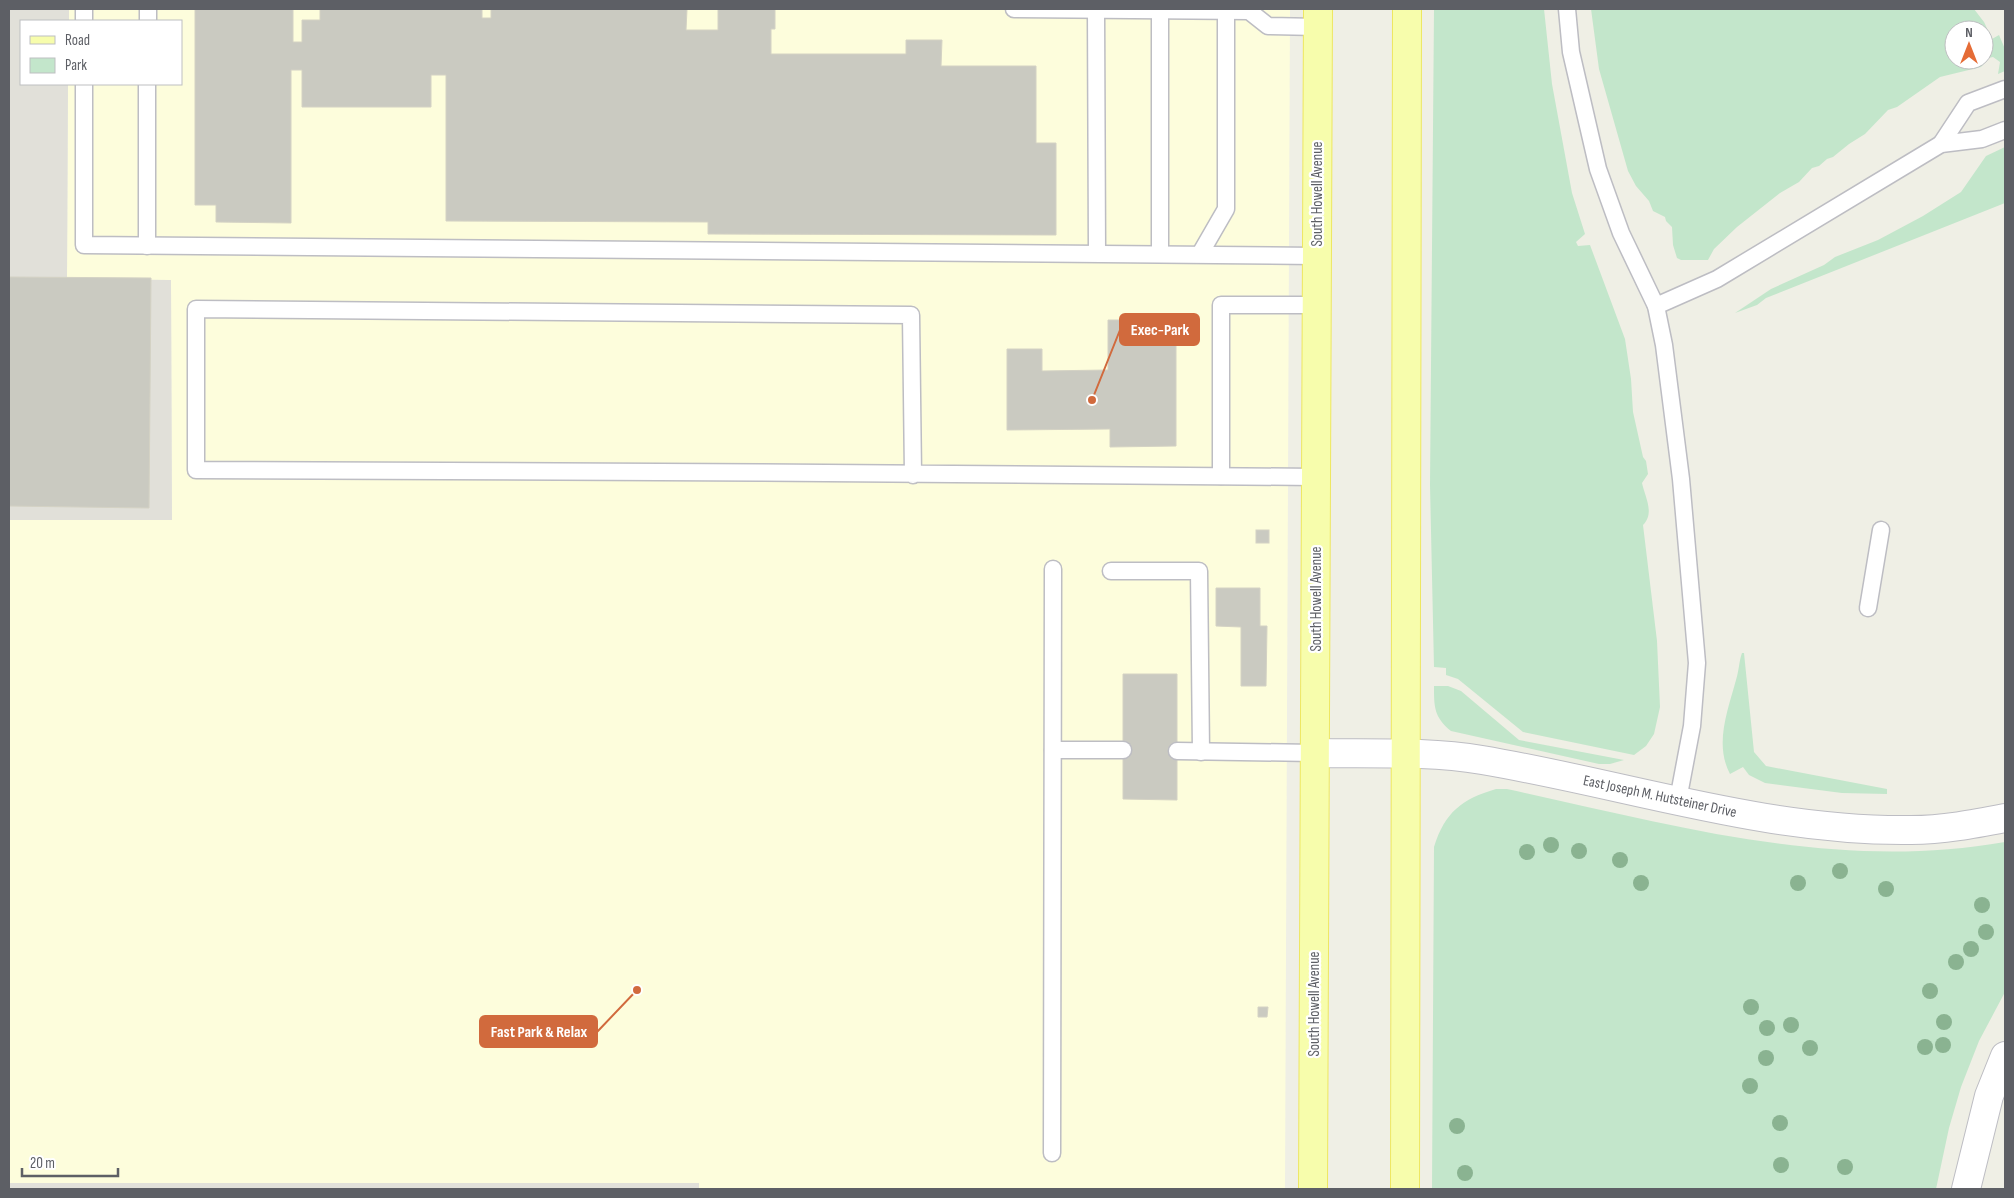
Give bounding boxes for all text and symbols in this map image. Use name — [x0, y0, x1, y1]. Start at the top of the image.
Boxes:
legend — [20, 20, 182, 85]
north arrow — [1944, 20, 1994, 70]
text: N — [1965, 24, 1973, 41]
text: Road — [65, 31, 90, 50]
text: Park — [65, 56, 87, 75]
street label: South Howell Avenue — [1308, 141, 1327, 247]
callout: Exec-Park — [1120, 314, 1199, 345]
text: Exec-Park — [1131, 321, 1189, 340]
street label: South Howell Avenue — [1307, 546, 1326, 652]
street label: East Joseph M. Hutsteiner Drive — [1581, 771, 1738, 822]
street label: South Howell Avenue — [1305, 951, 1324, 1057]
callout: Fast Park & Relax — [480, 1016, 597, 1047]
text: Fast Park & Relax — [491, 1023, 587, 1042]
scale bar — [22, 1146, 119, 1178]
text: 20 m — [30, 1154, 55, 1173]

